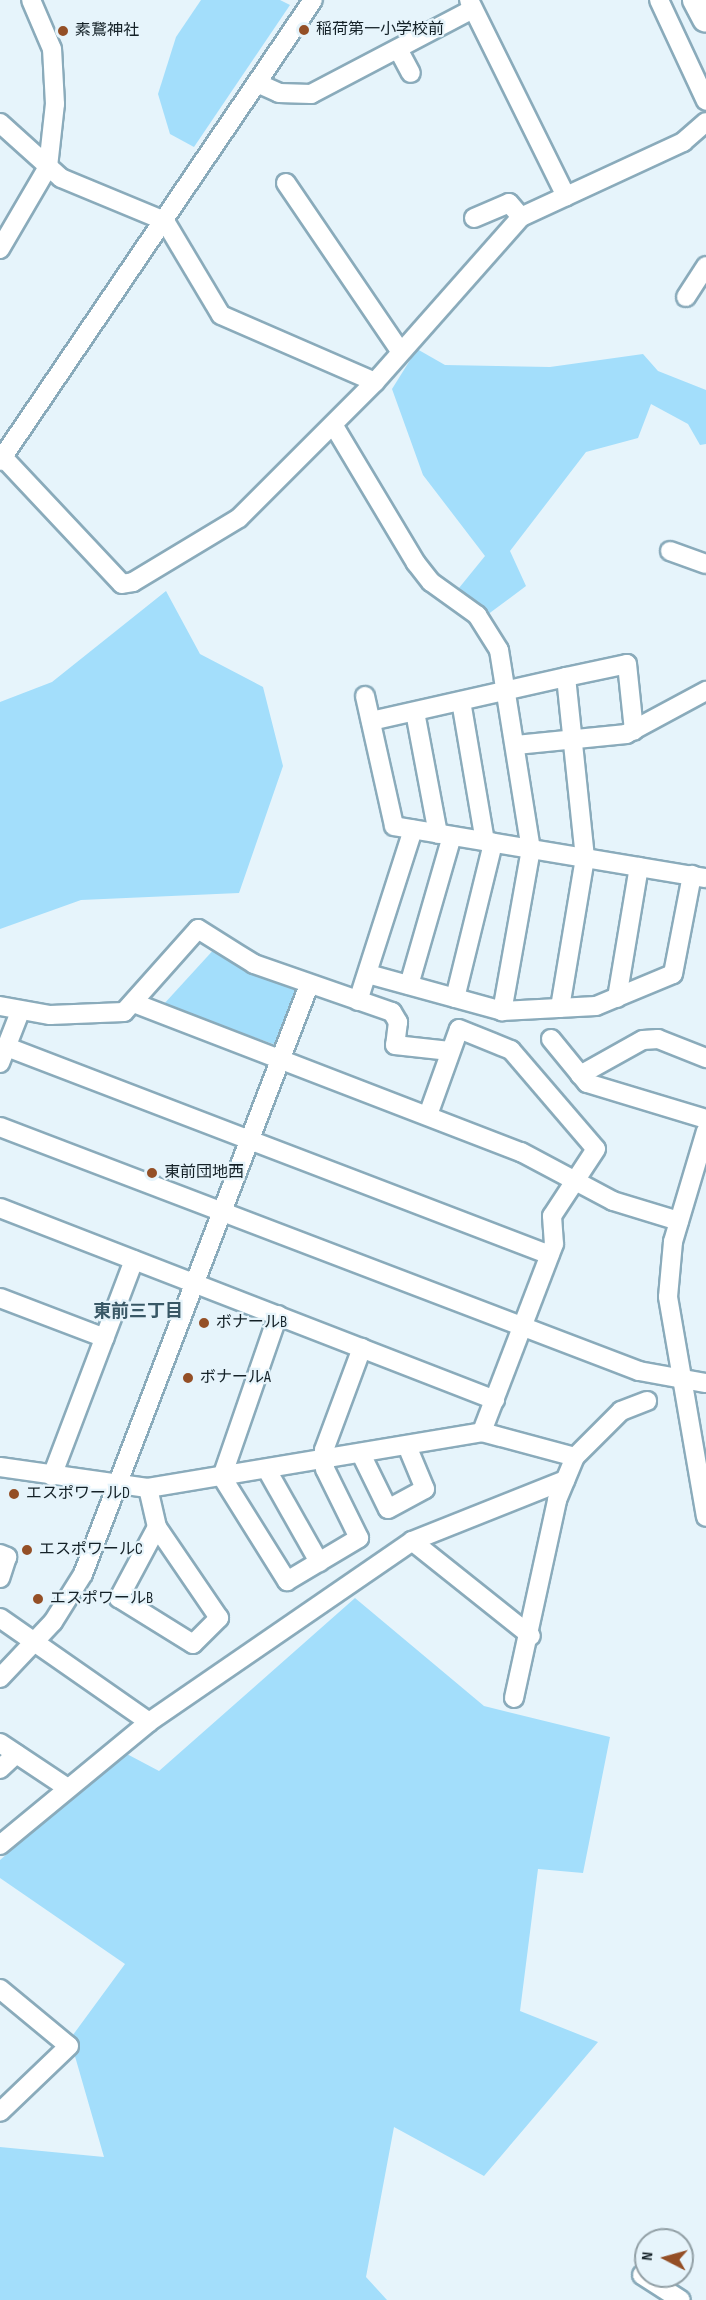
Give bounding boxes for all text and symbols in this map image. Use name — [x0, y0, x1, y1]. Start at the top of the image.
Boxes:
place label: 稲荷第一小学校前 — [316, 20, 444, 40]
place label: 素鵞神社 — [75, 21, 139, 41]
marker: 稲荷第一小学校前 — [297, 23, 311, 37]
marker: 素鵞神社 — [56, 24, 70, 38]
place label: 東前団地西 — [164, 1163, 244, 1183]
marker: 東前団地西 — [145, 1166, 159, 1180]
district label: 東前三丁目 — [93, 1301, 183, 1323]
place label: ボナールB — [216, 1313, 287, 1333]
marker: ボナールB — [197, 1316, 211, 1330]
place label: ボナールA — [200, 1368, 271, 1388]
marker: ボナールA — [181, 1371, 195, 1385]
place label: エスポワールD — [26, 1484, 130, 1504]
marker: エスポワールD — [7, 1487, 21, 1501]
place label: エスポワールC — [39, 1540, 143, 1560]
marker: エスポワールC — [20, 1543, 34, 1557]
place label: エスポワールB — [50, 1589, 153, 1609]
marker: エスポワールB — [31, 1592, 45, 1606]
north arrow — [634, 2228, 694, 2288]
text: N — [638, 2251, 657, 2262]

